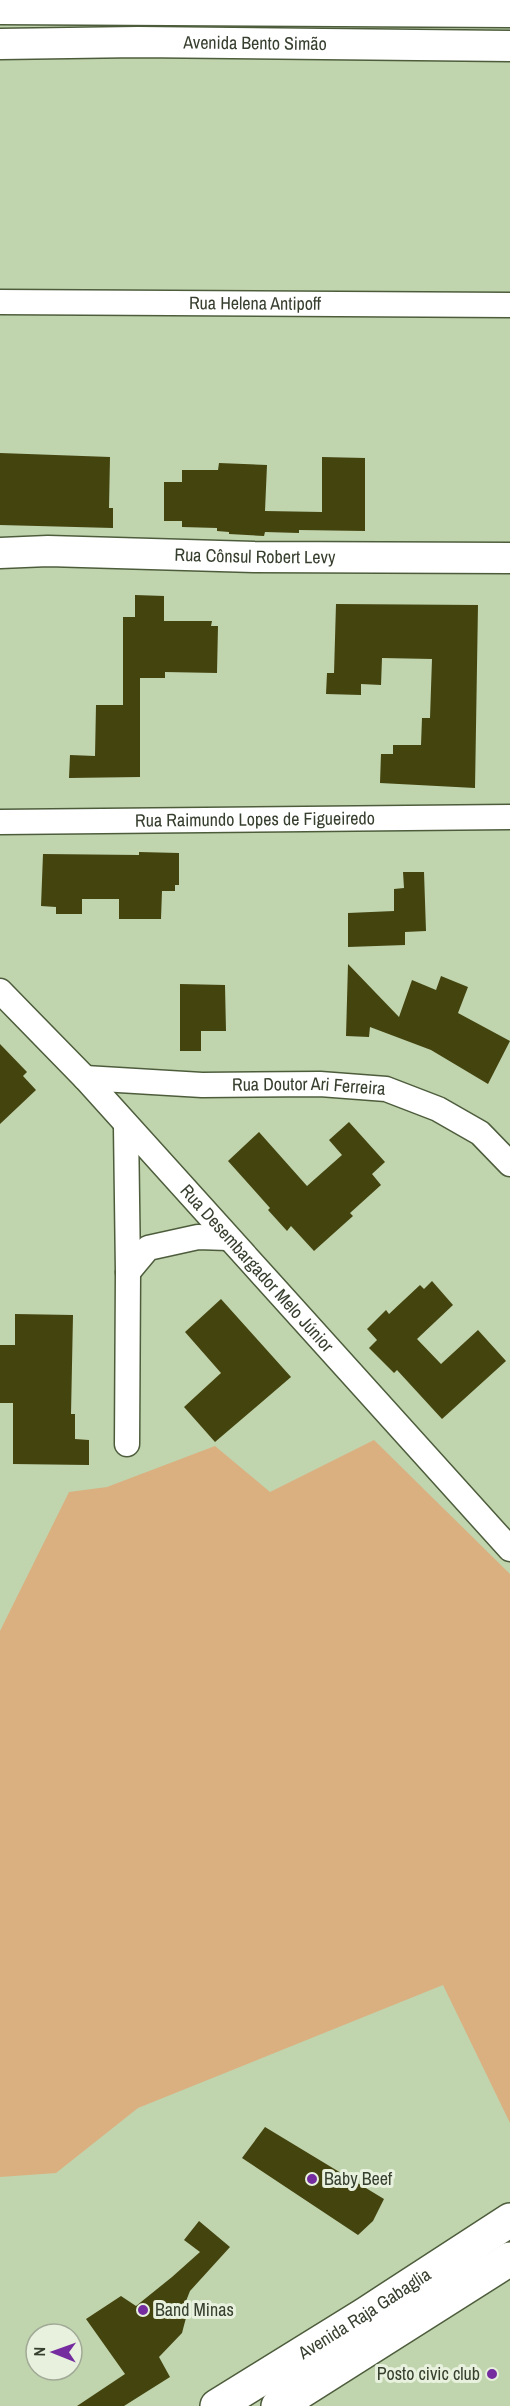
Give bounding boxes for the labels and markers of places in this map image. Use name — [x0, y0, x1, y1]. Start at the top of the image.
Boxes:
place label: Baby Beef — [324, 2166, 393, 2191]
marker: Baby Beef — [305, 2172, 319, 2186]
place label: Band Minas — [155, 2297, 234, 2322]
marker: Band Minas — [136, 2303, 150, 2317]
place label: Posto civic club — [377, 2361, 480, 2386]
marker: Posto civic club — [485, 2367, 499, 2381]

